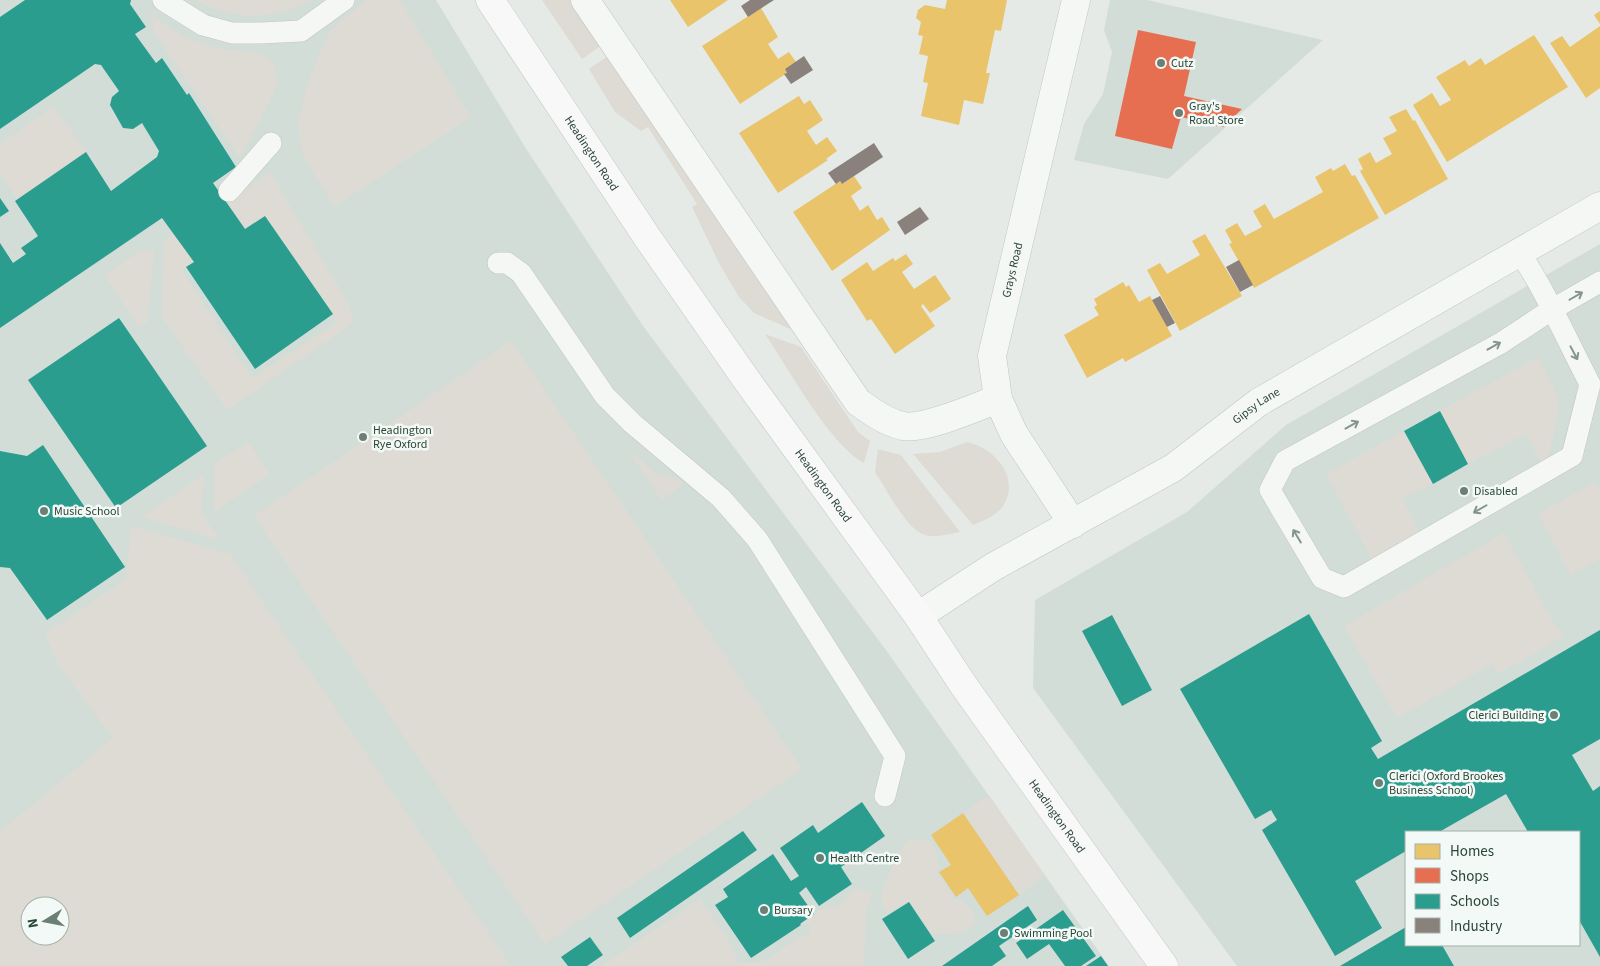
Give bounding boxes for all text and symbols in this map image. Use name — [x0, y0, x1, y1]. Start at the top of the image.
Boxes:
place label: Cutz — [1171, 55, 1193, 72]
marker: Cutz — [1155, 57, 1167, 69]
place label: Gray's Road Store — [1189, 98, 1244, 129]
marker: Gray's Road Store — [1173, 107, 1185, 119]
street label: Headington Road — [560, 112, 623, 194]
street label: Grays Road — [998, 241, 1027, 299]
one-way arrow — [1568, 290, 1582, 300]
one-way arrow — [1487, 341, 1501, 351]
one-way arrow — [1570, 345, 1579, 360]
street label: Gipsy Lane — [1229, 383, 1283, 428]
one-way arrow — [1344, 419, 1359, 429]
place label: Headington Rye Oxford — [373, 422, 432, 453]
marker: Headington Rye Oxford — [357, 431, 369, 443]
street label: Headington Road — [791, 445, 856, 526]
place label: Disabled — [1474, 483, 1518, 500]
marker: Disabled — [1458, 485, 1470, 497]
place label: Music School — [54, 503, 120, 520]
one-way arrow — [1474, 504, 1488, 514]
marker: Music School — [38, 505, 50, 517]
one-way arrow — [1292, 530, 1302, 544]
place label: Clerici Building — [1468, 707, 1544, 724]
marker: Clerici Building — [1548, 709, 1560, 721]
place label: Clerici (Oxford Brookes Business School) — [1389, 768, 1503, 799]
street label: Headington Road — [1025, 776, 1089, 857]
marker: Clerici (Oxford Brookes Business School) — [1373, 777, 1385, 789]
legend — [1405, 831, 1580, 946]
text: Homes — [1450, 841, 1494, 862]
place label: Health Centre — [830, 850, 899, 867]
marker: Health Centre — [814, 852, 826, 864]
text: Shops — [1450, 866, 1489, 887]
text: Schools — [1450, 891, 1499, 912]
north arrow — [20, 896, 70, 946]
place label: Bursary — [774, 902, 813, 919]
marker: Bursary — [758, 904, 770, 916]
text: Industry — [1450, 916, 1502, 937]
text: N — [23, 917, 44, 929]
place label: Swimming Pool — [1014, 925, 1092, 942]
marker: Swimming Pool — [998, 927, 1010, 939]

